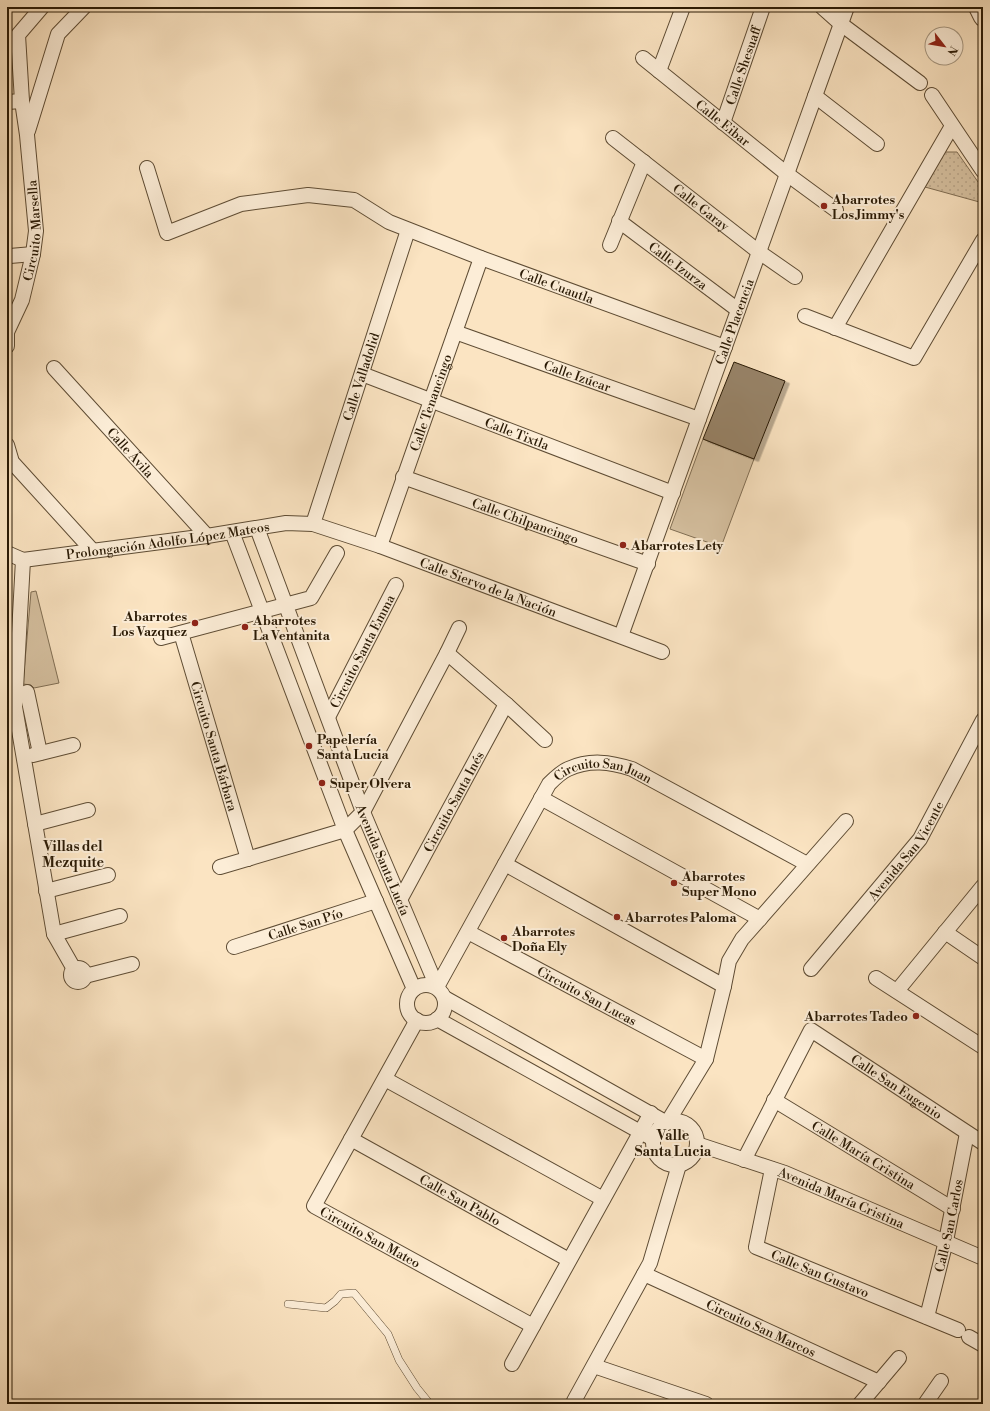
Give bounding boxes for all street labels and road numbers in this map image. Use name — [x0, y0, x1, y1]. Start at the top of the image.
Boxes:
street label: Calle Shesuaff — [723, 24, 765, 107]
street label: Calle Eibar — [692, 97, 753, 150]
street label: Circuito Marsella — [20, 179, 45, 283]
street label: Calle Garay — [669, 181, 733, 235]
street label: Calle Izurza — [645, 239, 711, 294]
street label: Calle Cuautla — [517, 266, 596, 308]
street label: Calle Placencia — [712, 276, 758, 367]
street label: Calle Valladolid — [340, 330, 384, 423]
street label: Calle Tenancingo — [407, 352, 456, 454]
street label: Calle Izúcar — [542, 357, 613, 396]
street label: Calle Tixtla — [482, 415, 552, 454]
street label: Calle Ávila — [103, 425, 157, 482]
street label: Calle Chilpancingo — [470, 495, 581, 548]
street label: Prolongación Adolfo López Mateos — [65, 519, 271, 563]
street label: Calle Siervo de la Nación — [417, 555, 559, 621]
street label: Circuito Santa Emma — [327, 592, 399, 711]
street label: Circuito Santa Bárbara — [187, 680, 240, 814]
street label: Circuito Santa Inés — [420, 749, 488, 855]
street label: Circuito San Juan — [552, 774, 654, 790]
street label: Avenida San Vicente — [864, 798, 948, 905]
street label: Avenida Santa Lucía — [352, 801, 413, 919]
street label: Calle San Pío — [266, 905, 345, 944]
street label: Circuito San Lucas — [534, 963, 639, 1030]
street label: Calle San Eugenio — [848, 1051, 945, 1123]
street label: Calle María Cristina — [809, 1118, 918, 1193]
street label: Avenida María Cristina — [775, 1164, 907, 1232]
street label: Calle San Pablo — [416, 1172, 503, 1229]
street label: Calle San Carlos — [932, 1177, 967, 1274]
street label: Circuito San Mateo — [317, 1204, 423, 1272]
street label: Calle San Gustavo — [768, 1247, 871, 1302]
street label: Circuito San Marcos — [703, 1297, 818, 1361]

